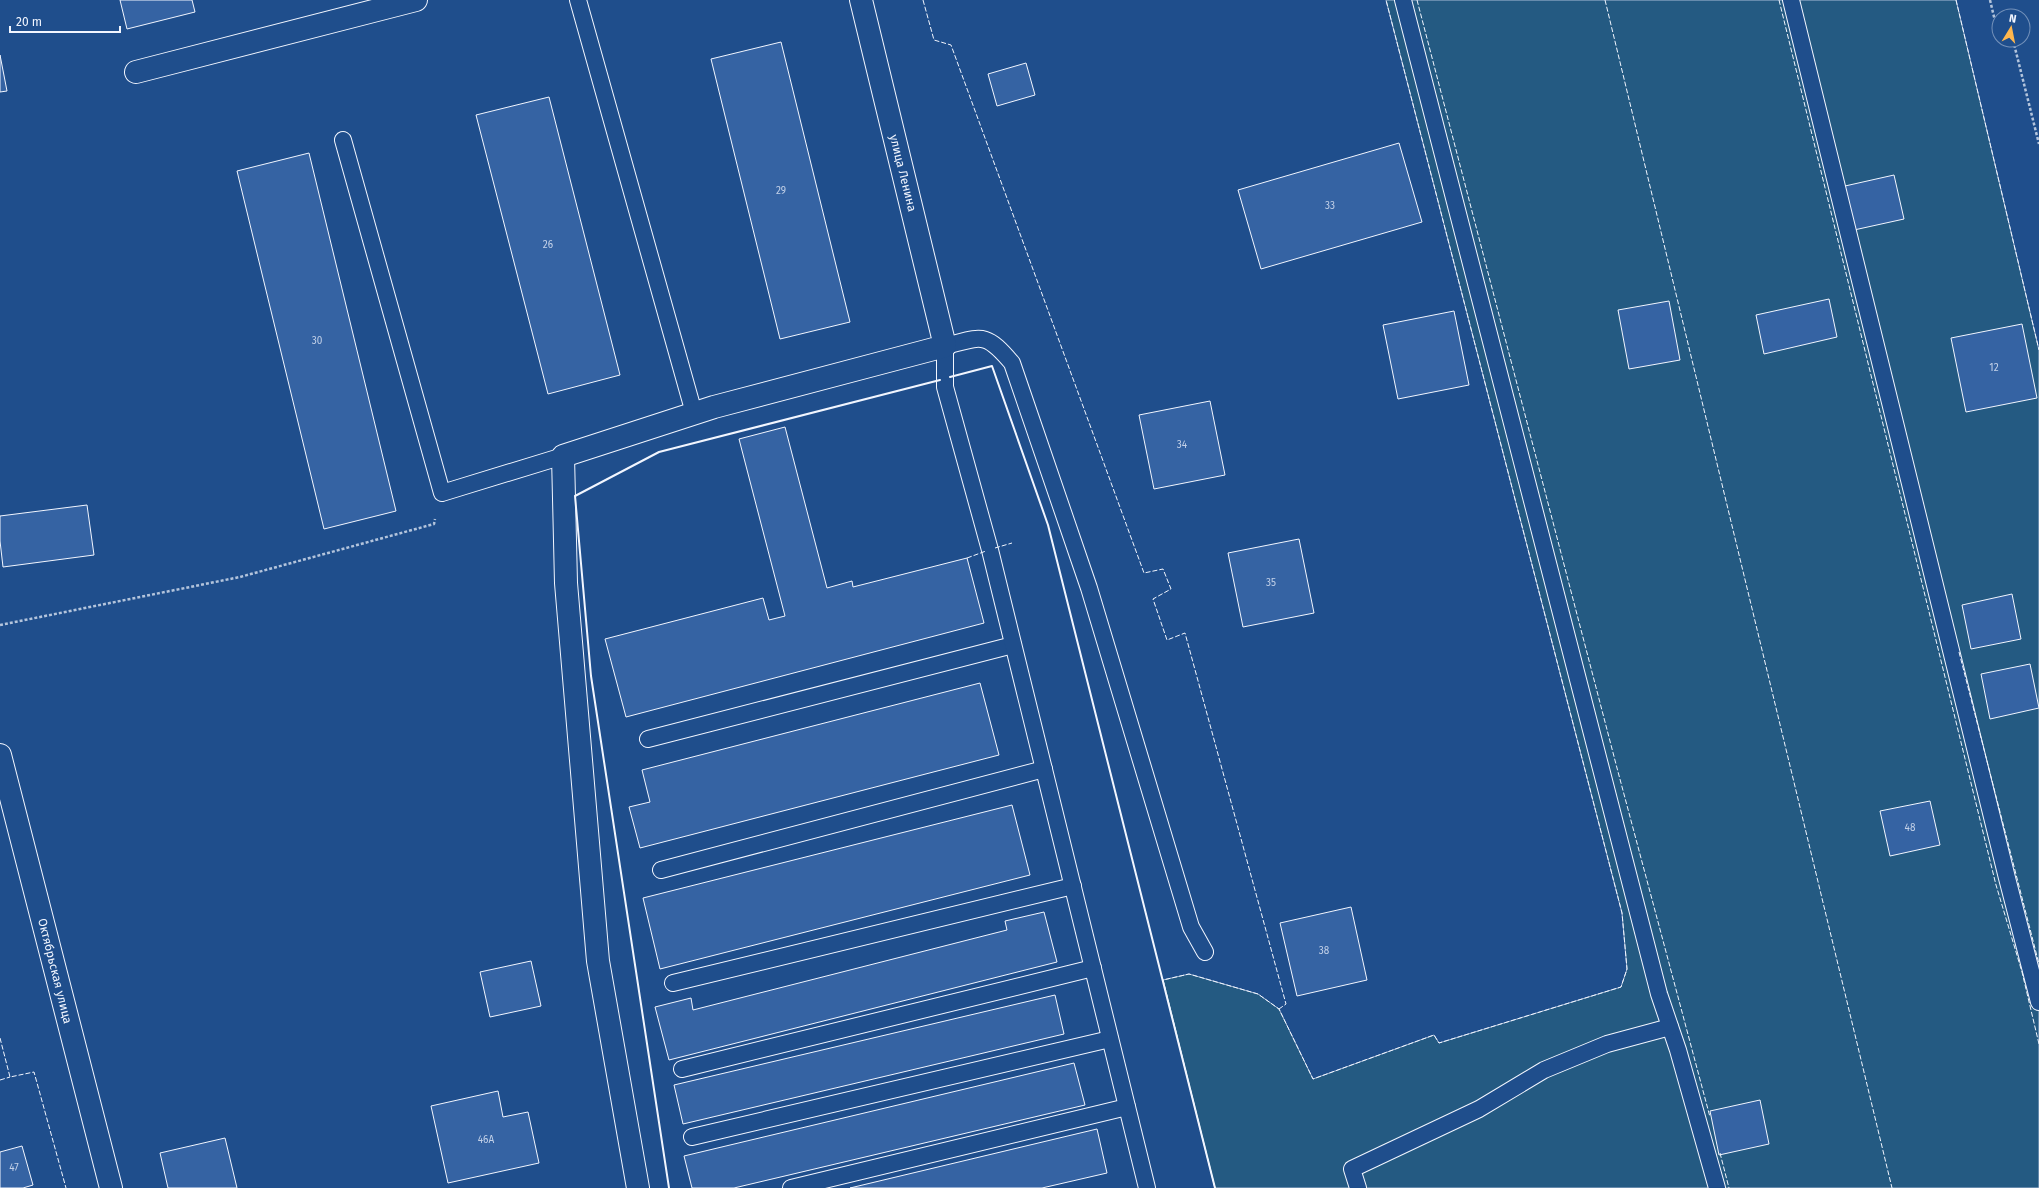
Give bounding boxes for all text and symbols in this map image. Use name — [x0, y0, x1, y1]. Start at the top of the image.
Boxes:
scale bar — [10, 8, 120, 34]
north arrow — [1991, 8, 2031, 48]
text: N — [2008, 12, 2017, 26]
text: 20 m — [16, 15, 42, 29]
street label: улица Ленина — [887, 133, 919, 213]
house number: 29 — [776, 185, 786, 197]
house number: 33 — [1325, 200, 1335, 212]
house number: 26 — [543, 239, 553, 251]
house number: 30 — [312, 335, 323, 347]
house number: 12 — [1989, 362, 1999, 374]
house number: 34 — [1177, 439, 1188, 451]
house number: 35 — [1266, 577, 1276, 589]
house number: 48 — [1905, 822, 1916, 834]
street label: Октябрьская улица — [35, 917, 75, 1025]
house number: 38 — [1319, 945, 1330, 957]
house number: 46А — [478, 1134, 494, 1146]
house number: 47 — [9, 1162, 19, 1174]

